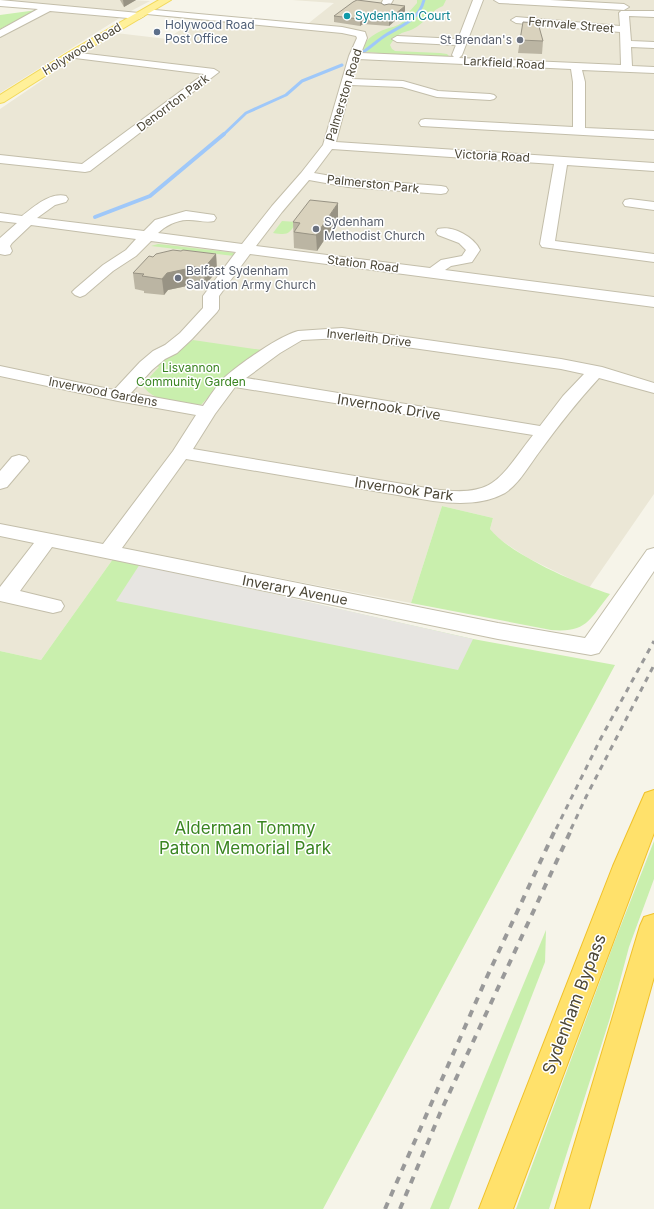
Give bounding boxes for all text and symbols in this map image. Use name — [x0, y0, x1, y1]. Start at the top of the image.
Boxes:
place label: Sydenham Court — [355, 8, 450, 23]
marker: Sydenham Court — [342, 11, 352, 21]
street label: Fernvale Street — [528, 13, 614, 36]
place label: Holywood Road Post Office — [165, 17, 254, 46]
street label: Holywood Road — [40, 19, 124, 78]
marker: Holywood Road Post Office — [152, 27, 162, 37]
place label: St Brendan's — [440, 32, 512, 47]
marker: St Brendan's — [515, 35, 525, 45]
street label: Palmerston Road — [322, 47, 365, 143]
street label: Larkfield Road — [463, 53, 545, 72]
street label: Denorrton Park — [134, 70, 212, 135]
street label: Victoria Road — [454, 146, 530, 165]
street label: Palmerston Park — [326, 171, 420, 196]
place label: Sydenham Methodist Church — [324, 214, 425, 243]
marker: Sydenham Methodist Church — [311, 224, 321, 234]
street label: Station Road — [326, 252, 400, 275]
place label: Belfast Sydenham Salvation Army Church — [186, 263, 316, 292]
marker: Belfast Sydenham Salvation Army Church — [173, 273, 183, 283]
street label: Inverleith Drive — [326, 326, 412, 349]
park label: Lisvannon Community Garden — [136, 360, 246, 389]
street label: Inverwood Gardens — [47, 374, 159, 409]
street label: Invernook Drive — [336, 390, 442, 423]
street label: Invernook Park — [354, 473, 455, 504]
street label: Inverary Avenue — [241, 571, 349, 608]
park label: Alderman Tommy Patton Memorial Park — [159, 818, 332, 858]
street label: Sydenham Bypass — [538, 931, 610, 1077]

